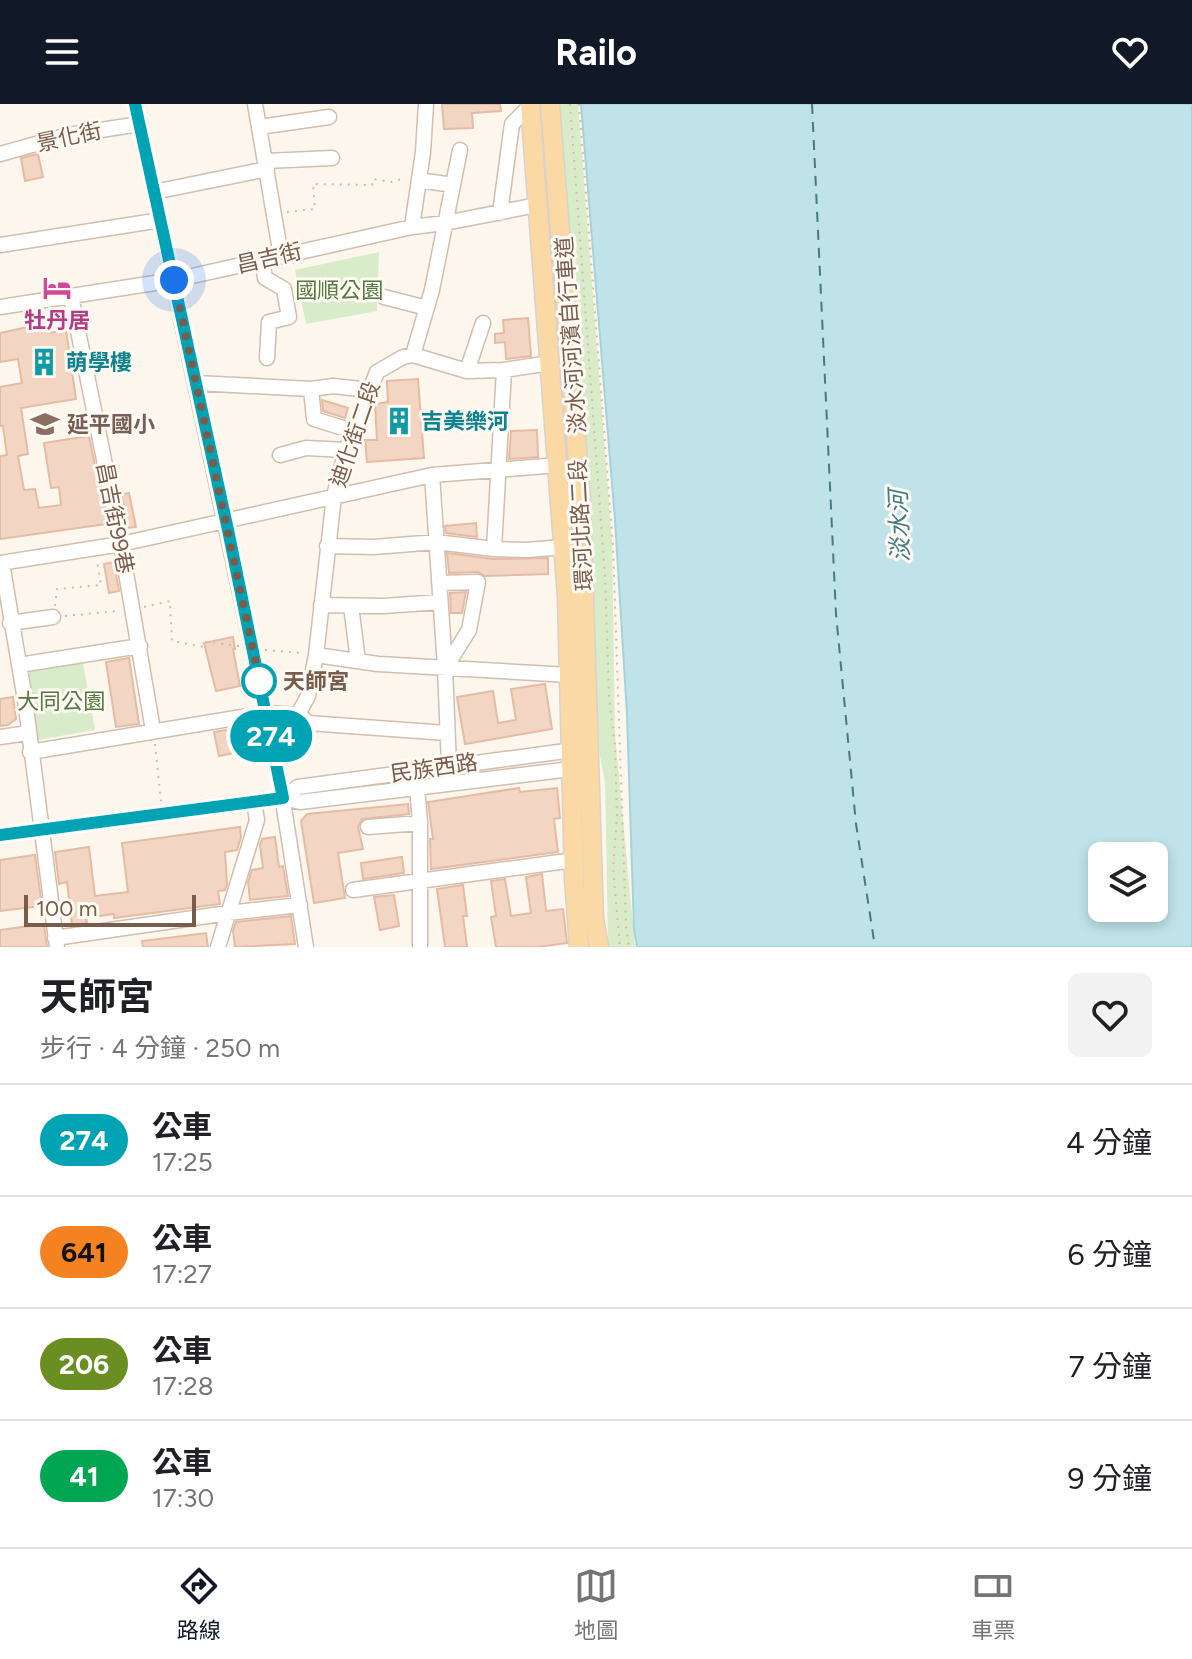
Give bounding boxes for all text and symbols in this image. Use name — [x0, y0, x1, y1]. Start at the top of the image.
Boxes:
icon: menu — [40, 30, 84, 74]
icon: heart — [1108, 30, 1152, 74]
text: Railo — [555, 31, 637, 74]
street label: 景化街 — [34, 117, 104, 157]
street label: 淡水河河濱自行車道 — [551, 235, 591, 435]
street label: 昌吉街 — [234, 237, 304, 279]
your location — [154, 260, 194, 300]
hotel icon: 牡丹居 — [42, 273, 72, 303]
park label: 國順公園 — [295, 277, 383, 304]
place label: 牡丹居 — [24, 307, 90, 334]
building icon: 萌學樓 — [29, 347, 59, 377]
place label: 萌學樓 — [66, 349, 132, 376]
street label: 迪化街二段 — [324, 378, 386, 490]
building icon: 吉美樂河 — [384, 406, 414, 436]
place label: 吉美樂河 — [421, 408, 509, 435]
school or university icon: 延平國小 — [30, 409, 60, 439]
place label: 延平國小 — [67, 411, 155, 438]
street label: 環河北路二段 — [564, 458, 598, 592]
street label: 昌吉街99巷 — [91, 460, 139, 576]
water label: 淡水河 — [883, 486, 915, 562]
marker: 天師宮 — [242, 664, 276, 698]
place label: 天師宮 — [283, 668, 349, 695]
park label: 大同公園 — [17, 688, 105, 715]
line badge: 274 — [225, 710, 317, 762]
text: 274 — [246, 719, 296, 753]
street label: 民族西路 — [389, 749, 479, 787]
map controls — [1088, 842, 1168, 922]
button: layers — [1088, 842, 1168, 922]
scale bar — [24, 891, 196, 927]
text: 100 m — [36, 895, 97, 922]
button: heart — [1068, 973, 1152, 1057]
text: 天師宮 — [40, 974, 154, 1020]
text: 步行 · 4 分鐘 · 250 m — [40, 1032, 280, 1064]
text: 公車 — [152, 1108, 212, 1145]
text: 274 — [59, 1123, 109, 1157]
text: 4 分鐘 — [1066, 1124, 1152, 1161]
text: 17:25 — [152, 1146, 213, 1178]
text: 公車 — [152, 1220, 212, 1257]
text: 641 — [61, 1235, 107, 1269]
text: 6 分鐘 — [1068, 1236, 1152, 1273]
text: 17:27 — [152, 1258, 212, 1290]
text: 公車 — [152, 1332, 212, 1369]
text: 206 — [59, 1347, 109, 1381]
text: 7 分鐘 — [1068, 1348, 1152, 1385]
text: 17:28 — [152, 1370, 214, 1402]
text: 公車 — [152, 1444, 212, 1481]
text: 41 — [69, 1459, 99, 1493]
text: 9 分鐘 — [1068, 1460, 1152, 1497]
text: 17:30 — [152, 1482, 214, 1514]
tab: 路線 — [177, 1564, 221, 1644]
tab: 地圖 — [574, 1564, 618, 1644]
tab: 車票 — [971, 1564, 1015, 1644]

